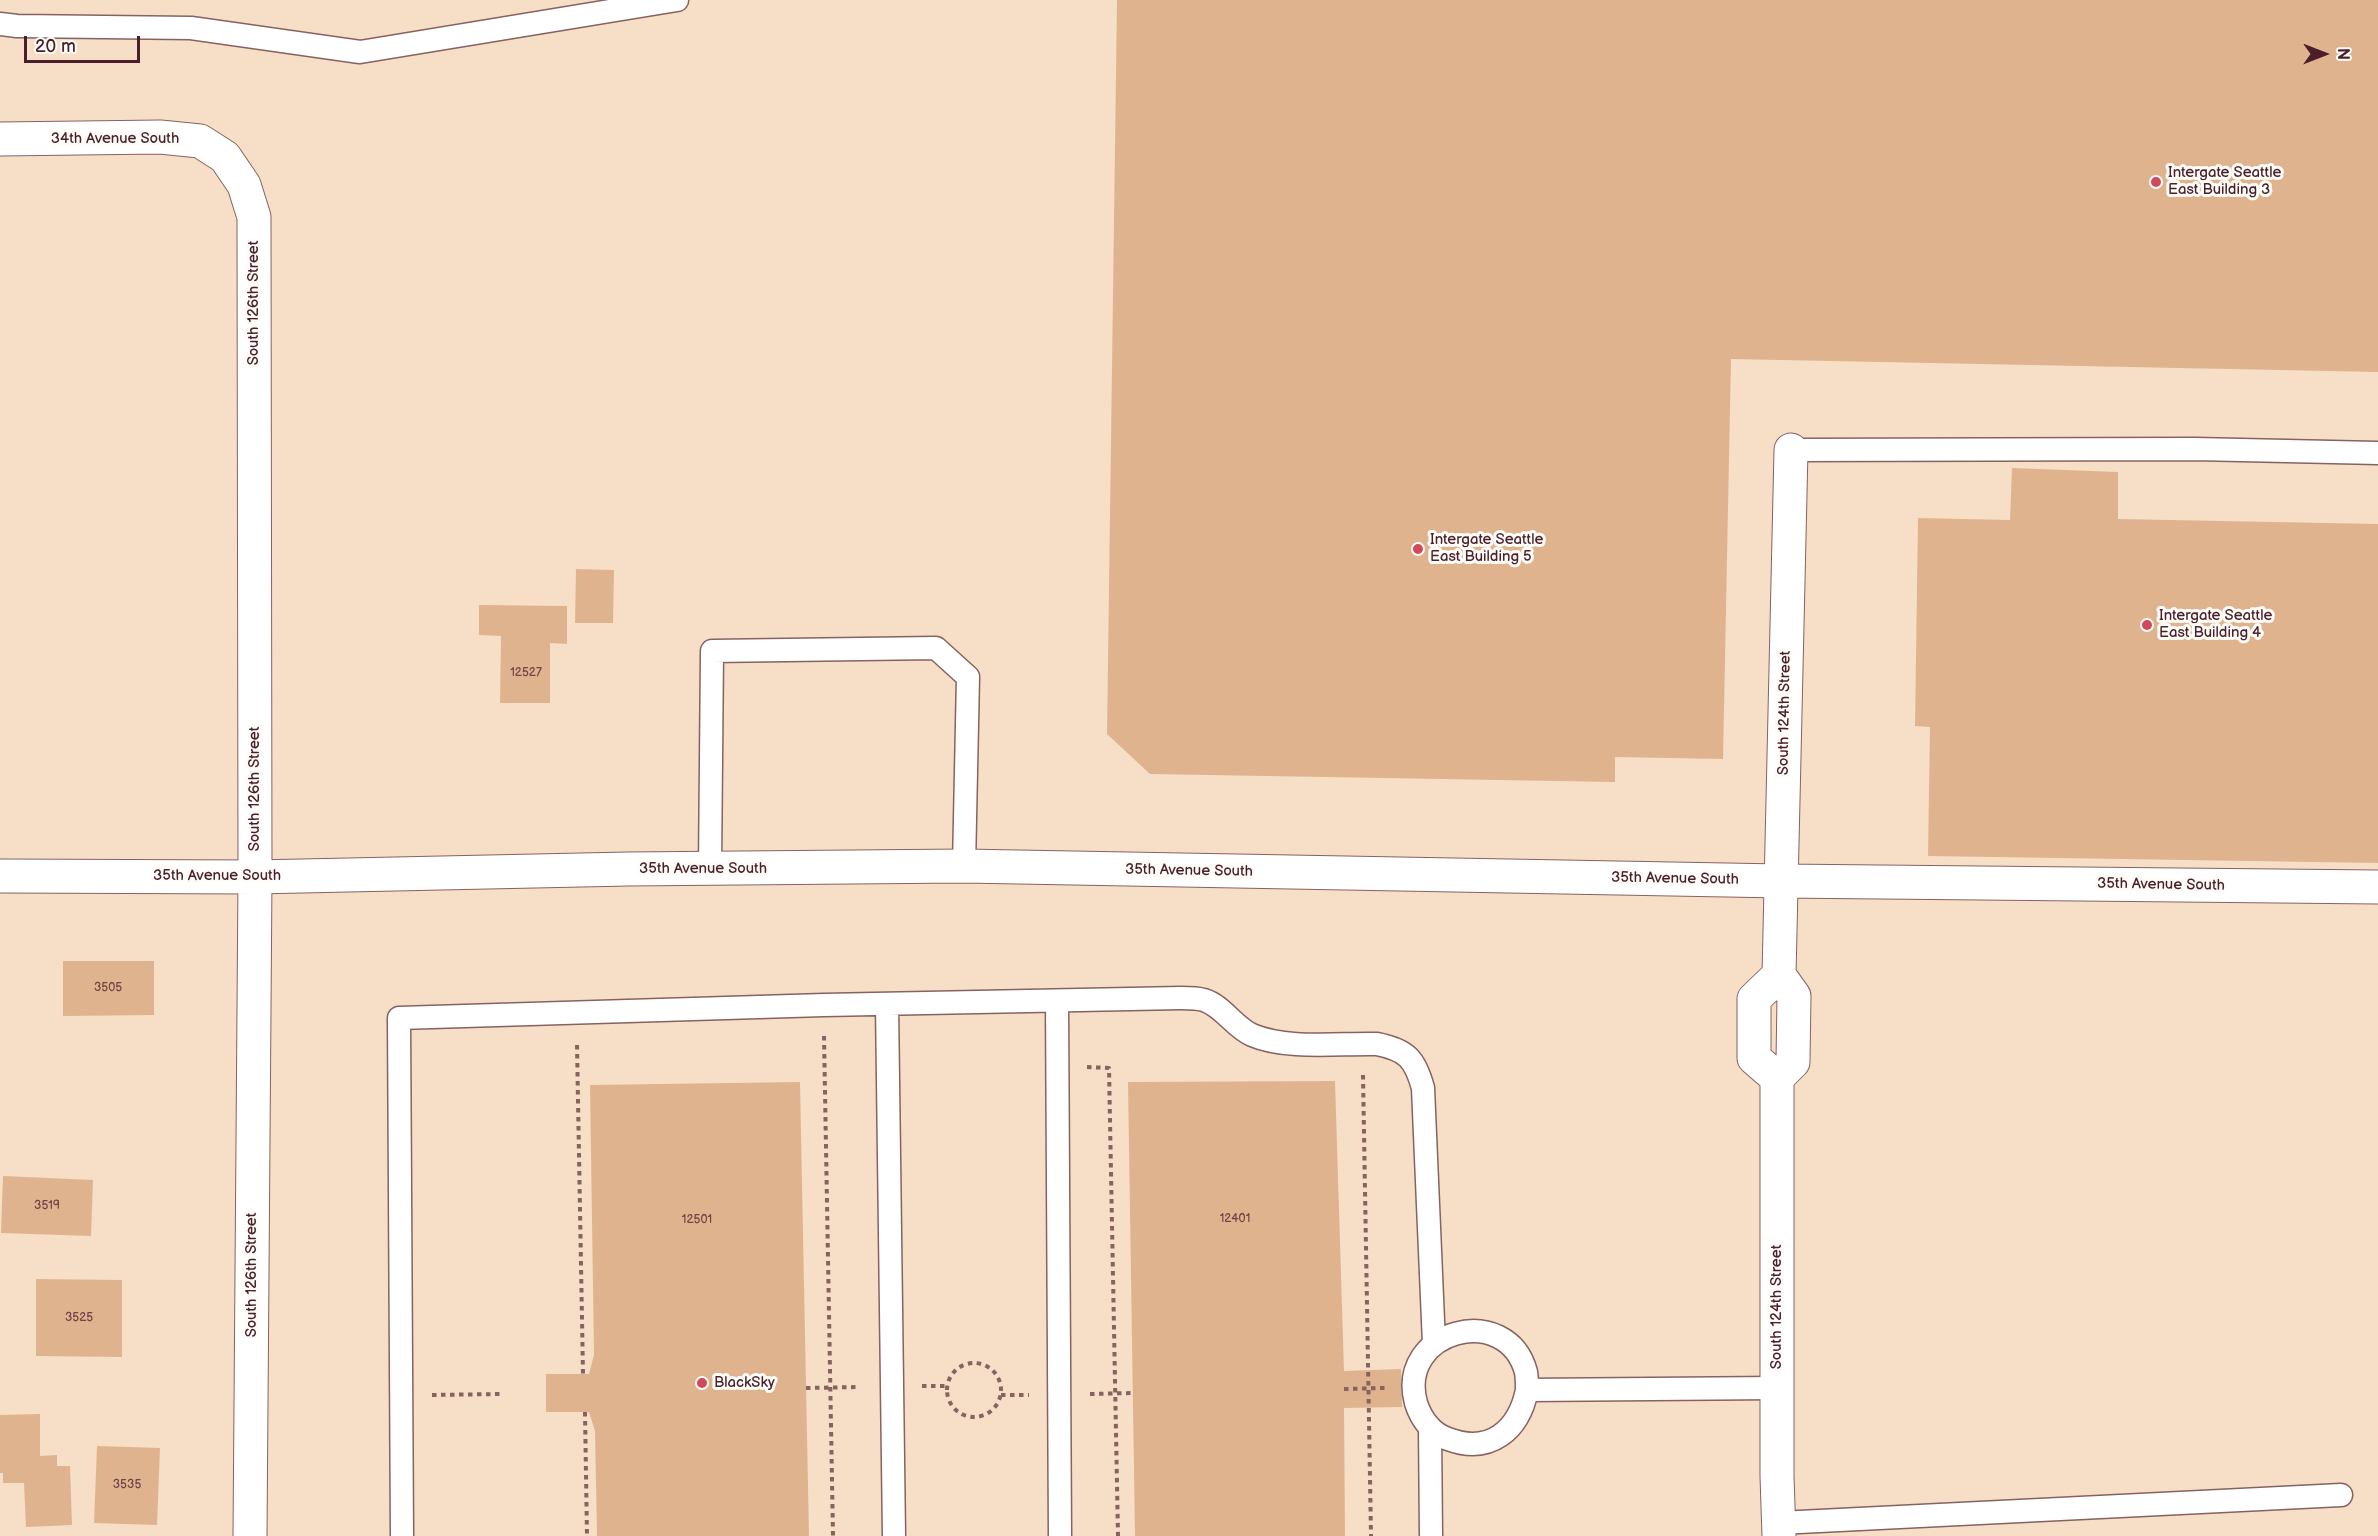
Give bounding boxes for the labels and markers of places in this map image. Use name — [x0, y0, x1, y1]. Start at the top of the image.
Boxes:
place label: Intergate Seattle East Building 3 — [2168, 164, 2281, 199]
marker: Intergate Seattle East Building 3 — [2149, 175, 2163, 189]
place label: Intergate Seattle East Building 5 — [1430, 531, 1543, 566]
marker: Intergate Seattle East Building 5 — [1411, 542, 1425, 556]
place label: Intergate Seattle East Building 4 — [2159, 607, 2272, 642]
marker: Intergate Seattle East Building 4 — [2140, 618, 2154, 632]
place label: BlackSky — [714, 1374, 775, 1392]
marker: BlackSky — [695, 1376, 709, 1390]

